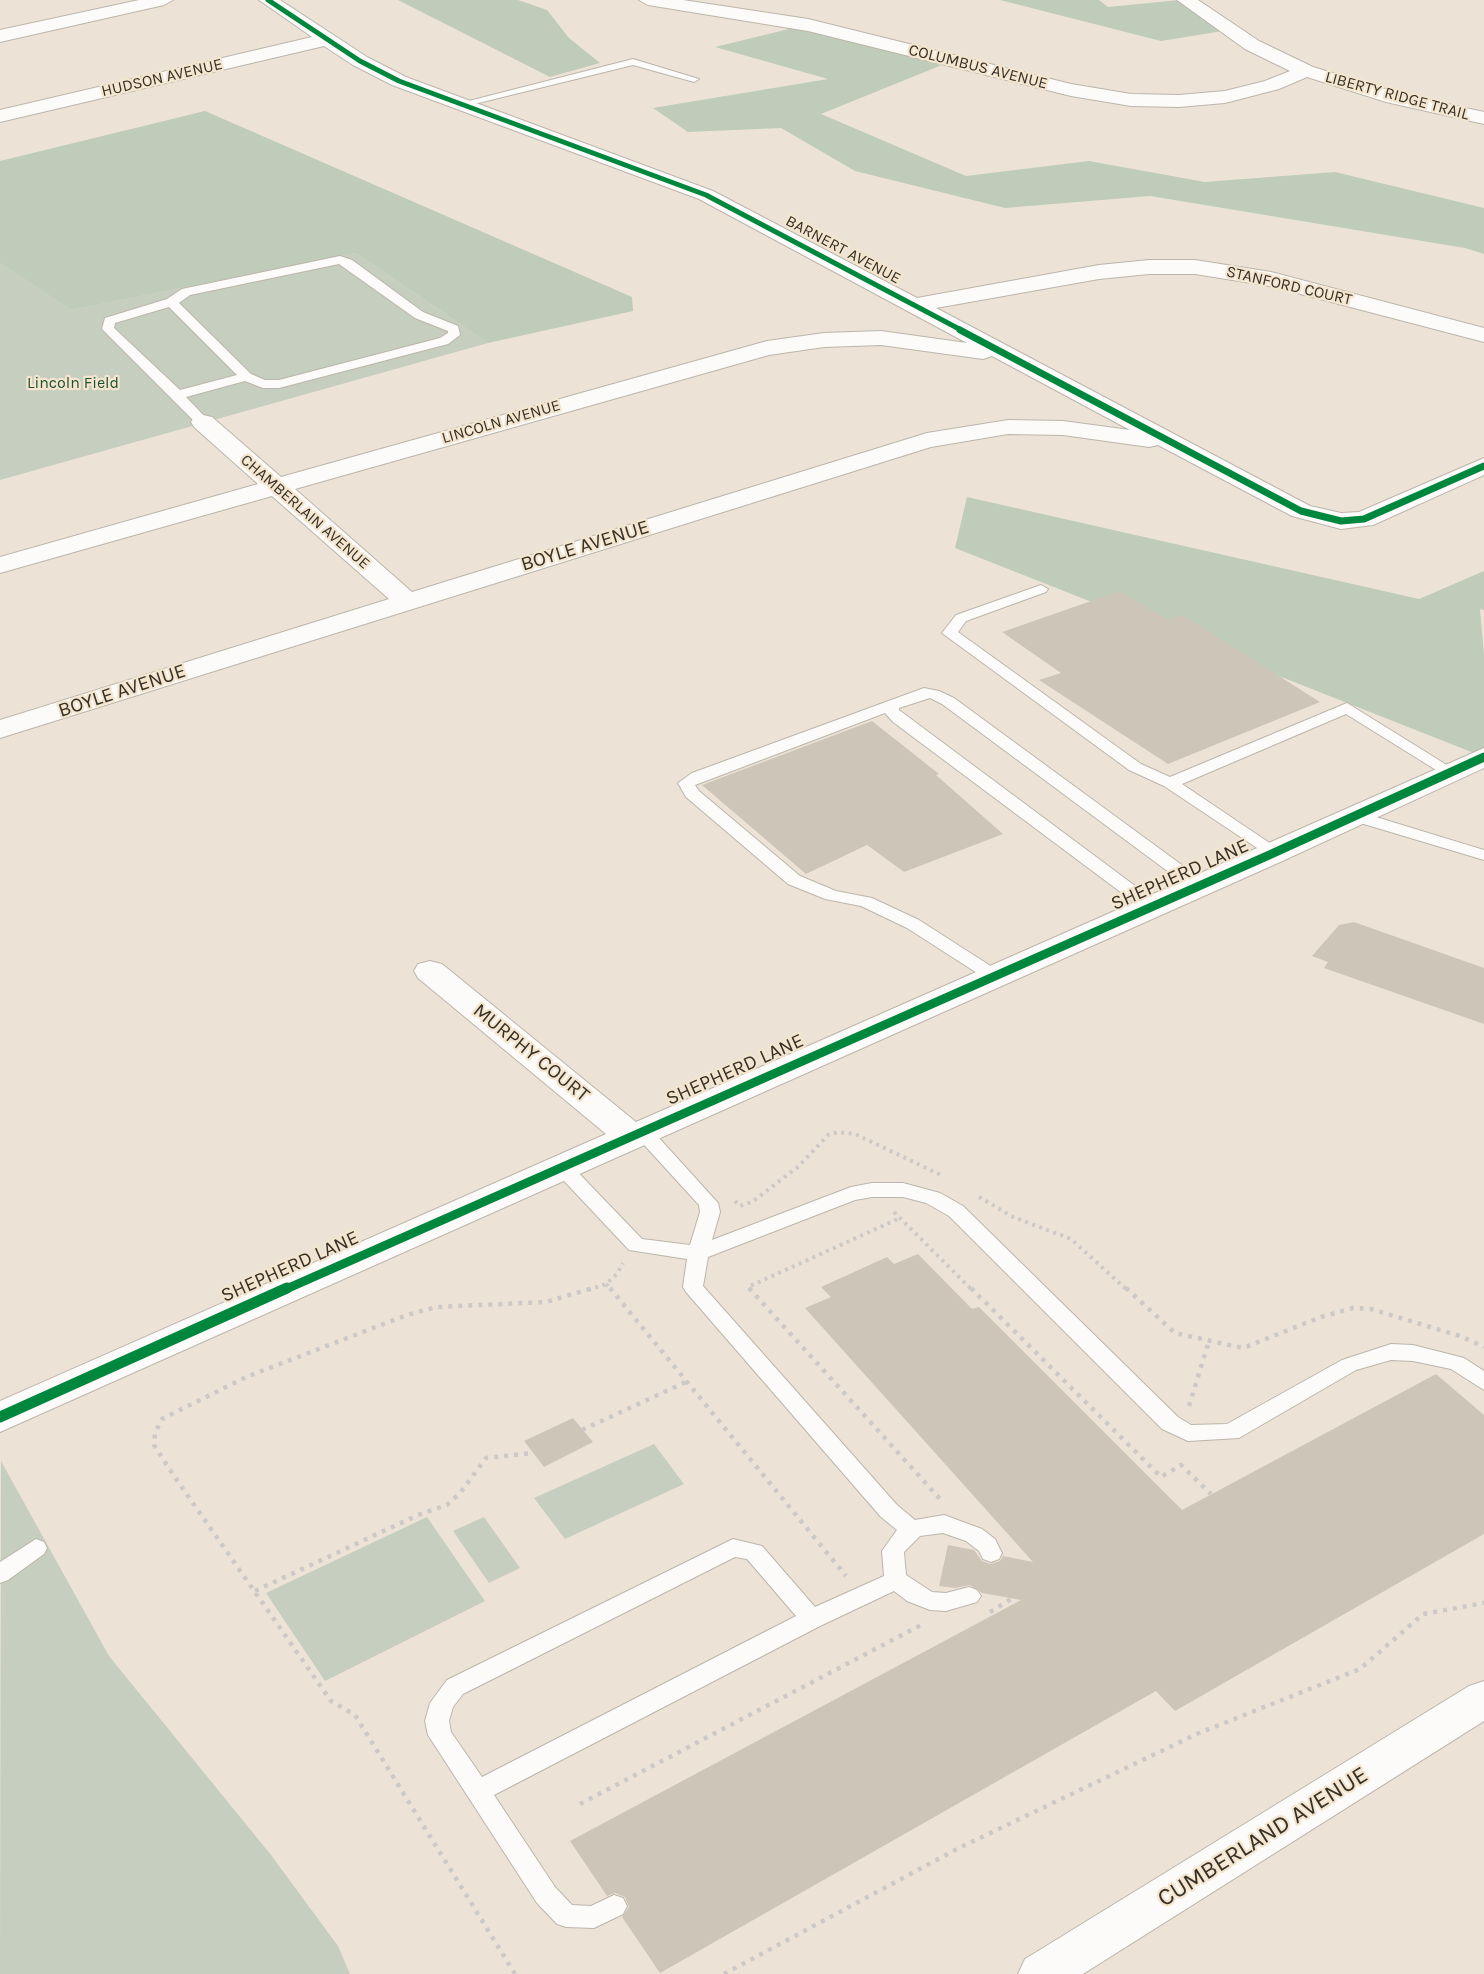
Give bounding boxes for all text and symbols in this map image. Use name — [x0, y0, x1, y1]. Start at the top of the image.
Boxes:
street label: COLUMBUS AVENUE — [906, 40, 1050, 94]
street label: HUDSON AVENUE — [100, 55, 224, 101]
street label: LIBERTY RIDGE TRAIL — [1323, 68, 1471, 124]
street label: BARNERT AVENUE — [782, 212, 904, 288]
street label: STANFORD COURT — [1224, 262, 1354, 310]
park label: Lincoln Field — [27, 373, 119, 393]
street label: LINCOLN AVENUE — [440, 396, 562, 448]
street label: CHAMBERLAIN AVENUE — [236, 451, 374, 573]
street label: BOYLE AVENUE — [518, 515, 652, 577]
street label: BOYLE AVENUE — [55, 659, 189, 723]
street label: SHEPHERD LANE — [1107, 834, 1253, 916]
street label: MURPHY COURT — [468, 999, 594, 1107]
street label: SHEPHERD LANE — [662, 1029, 808, 1111]
street label: SHEPHERD LANE — [217, 1226, 363, 1308]
street label: CUMBERLAND AVENUE — [1153, 1761, 1373, 1913]

